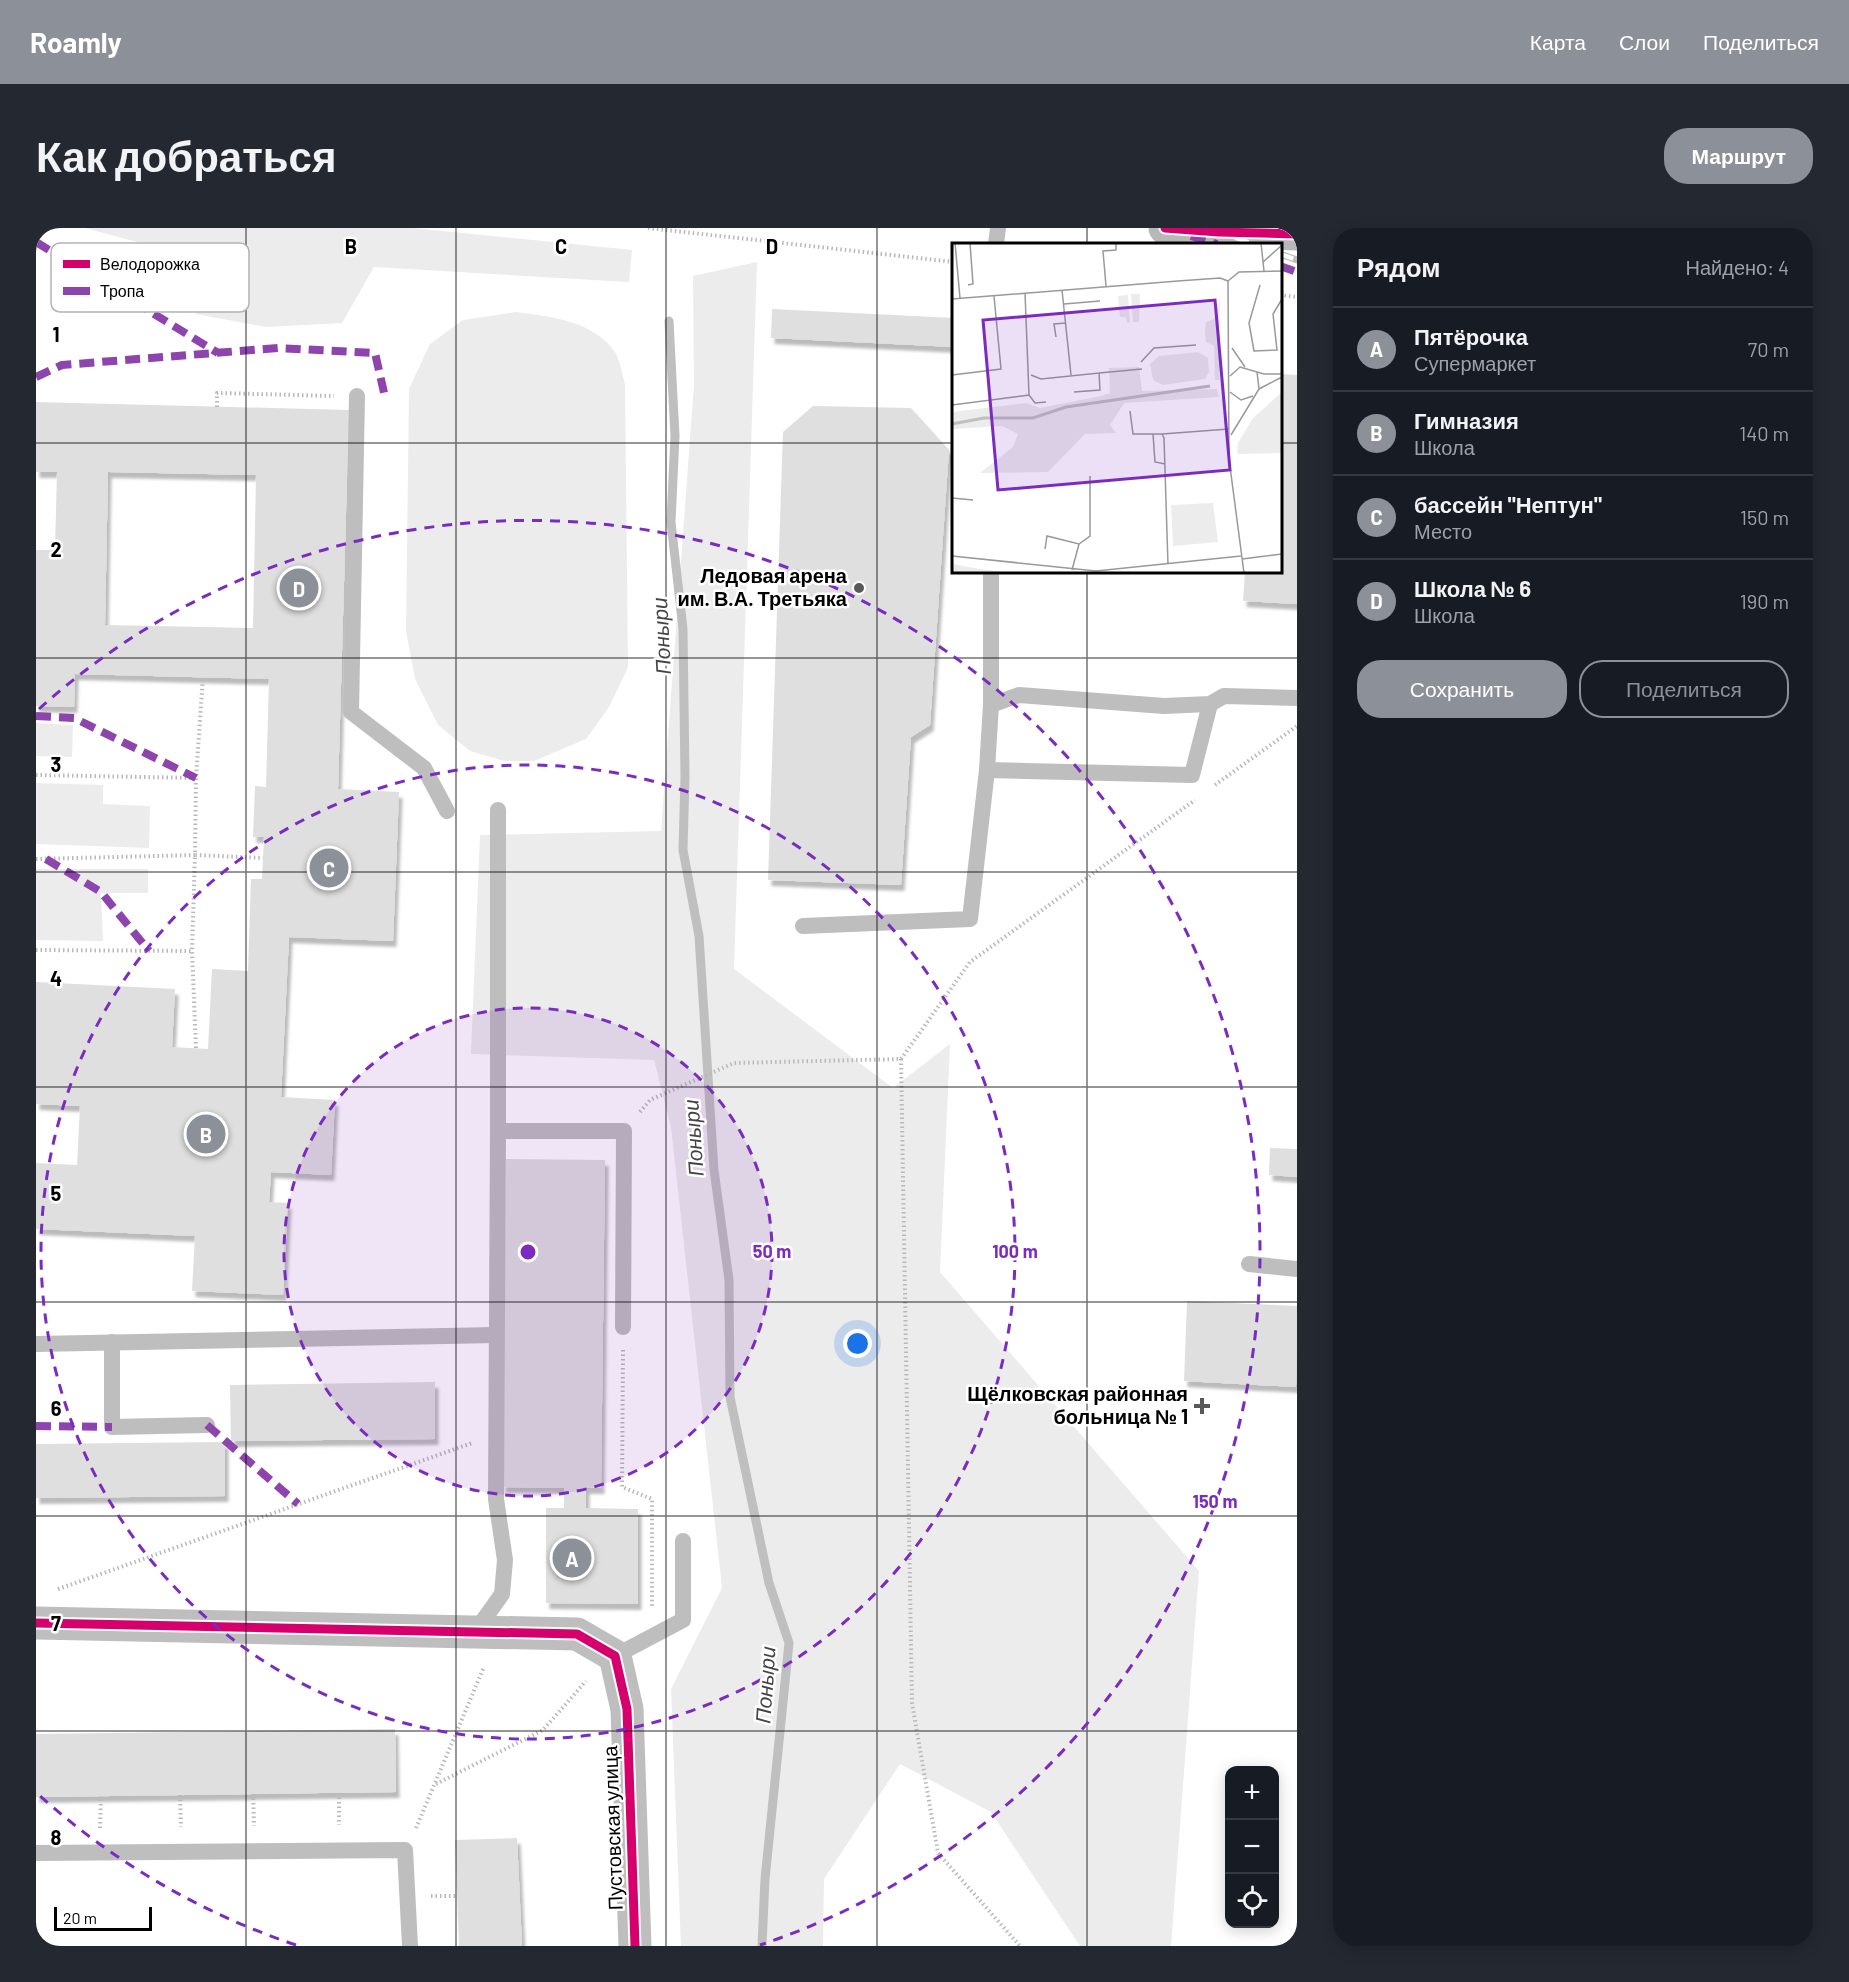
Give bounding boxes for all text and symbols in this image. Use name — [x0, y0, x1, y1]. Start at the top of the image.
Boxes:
text: Roamly — [30, 25, 122, 59]
text: Карта — [1530, 29, 1586, 54]
text: Слои — [1619, 29, 1670, 54]
text: Поделиться — [1703, 29, 1819, 54]
button: Маршрут — [1664, 128, 1813, 184]
text: Как добраться — [36, 130, 336, 180]
text: B — [345, 234, 357, 258]
text: C — [555, 234, 567, 258]
text: D — [766, 234, 778, 258]
legend — [51, 243, 249, 312]
inset map — [952, 243, 1282, 573]
text: Рядом — [1357, 251, 1440, 282]
text: Велодорожка — [100, 254, 200, 273]
text: Найдено: 4 — [1686, 255, 1789, 279]
text: Тропа — [100, 281, 144, 300]
text: 1 — [52, 322, 60, 346]
text: Пятёрочка — [1414, 323, 1528, 349]
text: A — [1370, 337, 1383, 361]
text: 70 m — [1748, 337, 1789, 361]
text: Супермаркет — [1414, 351, 1536, 375]
text: Гимназия — [1414, 407, 1519, 433]
text: B — [1370, 421, 1383, 445]
text: 140 m — [1739, 421, 1789, 445]
text: Школа — [1414, 435, 1475, 459]
text: бассейн "Нептун" — [1414, 491, 1602, 517]
text: C — [1370, 505, 1383, 529]
text: 150 m — [1740, 505, 1789, 529]
text: Место — [1414, 519, 1472, 543]
text: 2 — [50, 537, 62, 561]
place label: Ледовая арена им. В.А. Третьяка — [677, 563, 848, 610]
pin: D — [280, 566, 318, 610]
text: Школа № 6 — [1414, 575, 1531, 601]
marker: Ледовая арена им. В.А. Третьяка — [852, 581, 866, 595]
text: D — [1370, 589, 1383, 613]
text: 190 m — [1740, 589, 1789, 613]
water label: Поныри — [646, 597, 675, 675]
text: Школа — [1414, 603, 1475, 627]
button: Сохранить — [1357, 660, 1567, 718]
button: Поделиться — [1579, 660, 1789, 718]
text: 3 — [51, 752, 61, 776]
pin: C — [310, 846, 348, 890]
text: 4 — [50, 966, 62, 990]
water label: Поныри — [677, 1098, 708, 1178]
pin: B — [186, 1112, 226, 1156]
text: 5 — [51, 1181, 62, 1205]
text: 50 m — [753, 1240, 791, 1262]
text: 100 m — [992, 1240, 1038, 1262]
centre of rings — [518, 1242, 538, 1262]
your location — [843, 1329, 872, 1358]
place label: Щёлковская районная больница № 1 — [967, 1381, 1188, 1428]
text: 6 — [51, 1396, 62, 1420]
marker: Щёлковская районная больница № 1 — [1193, 1397, 1211, 1415]
text: 150 m — [1193, 1490, 1237, 1512]
pin: A — [552, 1536, 592, 1580]
text: 7 — [51, 1611, 61, 1635]
water label: Поныри — [749, 1645, 780, 1724]
street label: Пустовская улица — [597, 1744, 627, 1911]
map controls — [1225, 1766, 1279, 1928]
button: + — [1225, 1766, 1279, 1820]
button: − — [1225, 1820, 1279, 1874]
text: 8 — [51, 1825, 62, 1849]
button: locate — [1225, 1874, 1279, 1928]
scale bar — [54, 1904, 152, 1932]
text: 20 m — [63, 1908, 97, 1927]

